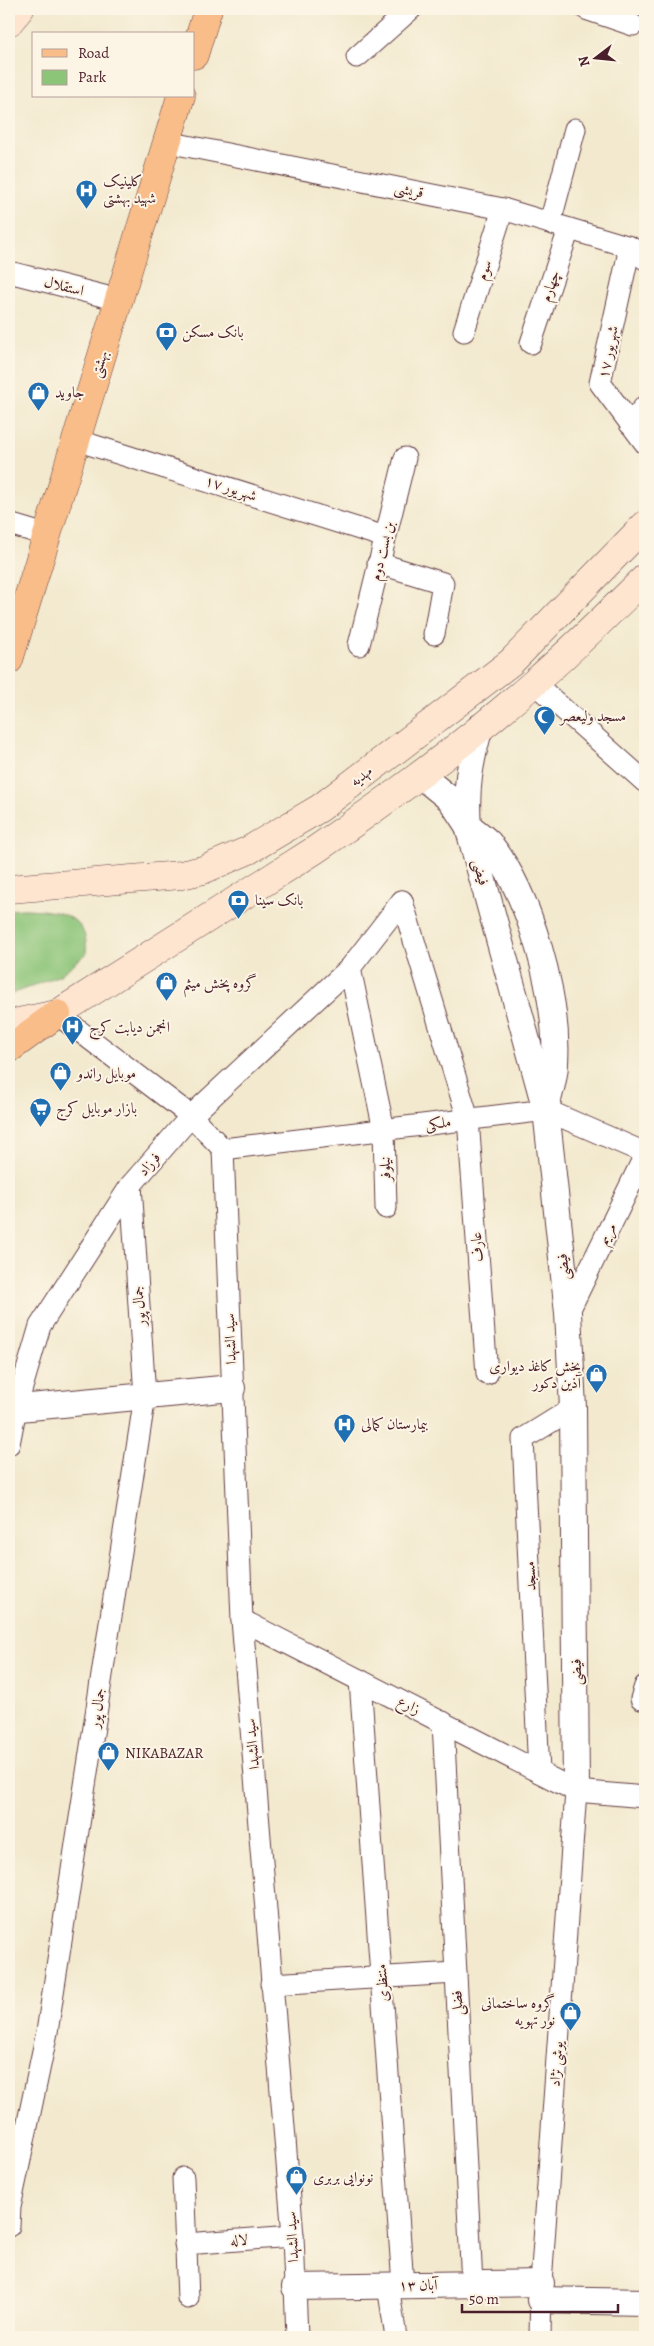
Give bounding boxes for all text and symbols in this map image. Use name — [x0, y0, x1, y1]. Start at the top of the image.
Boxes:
legend — [32, 32, 195, 98]
north arrow — [572, 32, 622, 82]
text: Road — [78, 43, 110, 63]
text: N — [573, 54, 595, 69]
text: Park — [78, 67, 107, 87]
place label: کلینیک شهید بهشتی — [103, 171, 156, 209]
street label: قریشی — [392, 177, 425, 204]
hospital icon: کلینیک شهید بهشتی — [75, 178, 99, 209]
street label: سوم — [471, 257, 500, 284]
street label: چهارم — [535, 268, 567, 305]
street label: استقلال — [42, 271, 86, 301]
bank icon: بانک مسکن — [154, 320, 178, 351]
place label: بانک مسکن — [182, 322, 244, 342]
street label: ۱۷ شهریور — [593, 324, 623, 380]
street label: بهشتی — [85, 348, 114, 380]
shop icon: جاوید — [27, 380, 51, 411]
place label: جاوید — [55, 382, 85, 402]
street label: ۱۷ شهریور — [202, 470, 260, 506]
street label: بن بست دوم — [365, 519, 402, 584]
mosque icon: مسجد ولیعصر — [532, 704, 556, 735]
place label: مسجد ولیعصر — [558, 706, 626, 726]
street label: مهدیه — [346, 761, 377, 791]
street label: فیضی — [467, 857, 494, 888]
bank icon: بانک سینا — [227, 888, 251, 919]
place label: بانک سینا — [255, 890, 304, 910]
shop icon: گروه پخش میثم — [155, 971, 179, 1002]
place label: گروه پخش میثم — [183, 973, 257, 998]
hospital icon: انجمن دیابت کرج — [61, 1015, 85, 1046]
place label: انجمن دیابت کرج — [89, 1017, 170, 1040]
shop icon: موبایل راندو — [49, 1061, 73, 1092]
place label: موبایل راندو — [75, 1063, 136, 1084]
supermarket icon: بازار موبایل کرج — [28, 1096, 52, 1127]
place label: بازار موبایل کرج — [56, 1098, 137, 1121]
street label: ملکی — [424, 1111, 452, 1135]
street label: فرزاد — [133, 1148, 165, 1180]
street label: نیلوفر — [375, 1156, 395, 1184]
street label: مریم — [593, 1219, 624, 1250]
street label: عارف — [466, 1231, 488, 1263]
street label: فیضی — [552, 1253, 575, 1281]
street label: جمال پور — [128, 1285, 152, 1329]
street label: سید الشهدا — [219, 1313, 241, 1365]
place label: پخش کاغذ دیواری آذین دکور — [489, 1356, 583, 1393]
shop icon: پخش کاغذ دیواری آذین دکور — [585, 1363, 609, 1394]
hospital icon: بیمارستان کمالی — [333, 1412, 357, 1443]
place label: بیمارستان کمالی — [361, 1414, 429, 1434]
street label: مسجد — [519, 1561, 541, 1591]
street label: فیضی — [566, 1658, 587, 1686]
street label: جمال پور — [84, 1686, 111, 1732]
street label: زارع — [393, 1691, 424, 1722]
street label: سید الشهدا — [240, 1718, 264, 1770]
shop icon: NIKABAZAR — [97, 1741, 121, 1772]
place label: NIKABAZAR — [125, 1743, 204, 1763]
street label: منتظری — [371, 1963, 393, 2003]
street label: فضلی — [446, 1990, 469, 2016]
place label: گروه‌ ساختمانی نور تهویه — [481, 1993, 555, 2030]
shop icon: گروه‌ ساختمانی نور تهویه — [559, 2000, 583, 2031]
street label: یوشی نژاد — [544, 2040, 569, 2087]
shop icon: نونوایی بربری — [285, 2165, 309, 2196]
place label: نونوایی بربری — [313, 2167, 373, 2187]
street label: سید الشهدا — [281, 2211, 303, 2263]
street label: لاله — [229, 2229, 249, 2251]
street label: ۱۳ آبان — [399, 2275, 439, 2295]
scale bar — [462, 2281, 618, 2313]
text: 50 m — [469, 2289, 499, 2309]

